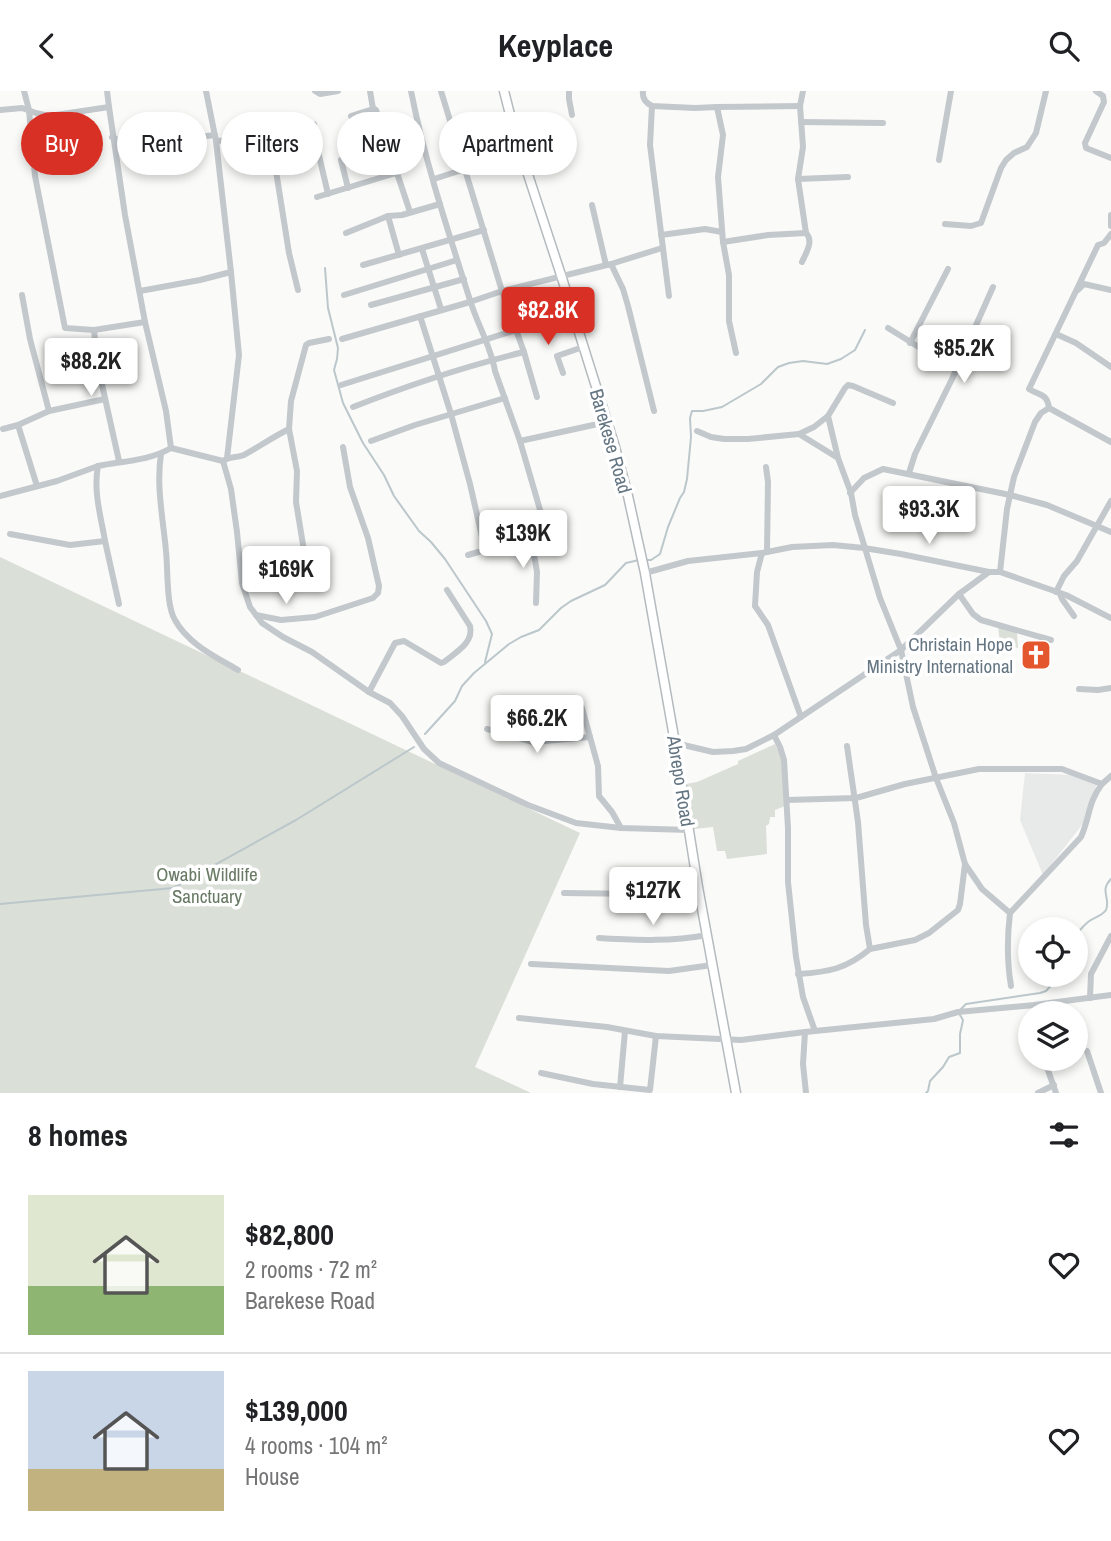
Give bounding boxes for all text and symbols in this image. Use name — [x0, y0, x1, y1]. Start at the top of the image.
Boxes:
text: Keyplace — [498, 24, 613, 67]
icon: back — [28, 27, 66, 65]
icon: search — [1045, 27, 1083, 65]
chip: Buy — [21, 112, 103, 175]
chip: Rent — [117, 112, 207, 175]
chip: Filters — [221, 112, 323, 175]
chip: New — [337, 112, 425, 175]
chip: Apartment — [439, 112, 577, 175]
pin: $82.8K — [491, 287, 605, 347]
text: $82.8K — [518, 294, 578, 325]
pin: $85.2K — [907, 325, 1021, 385]
text: $85.2K — [934, 332, 994, 363]
pin: $88.2K — [34, 338, 148, 398]
text: $88.2K — [61, 345, 121, 376]
street label: Barekese Road — [584, 386, 638, 496]
pin: $93.3K — [872, 487, 986, 546]
text: $93.3K — [899, 493, 959, 524]
pin: $139K — [474, 511, 572, 570]
text: $139K — [495, 517, 551, 548]
pin: $169K — [237, 547, 335, 606]
text: $169K — [258, 553, 314, 584]
place label: Christain Hope Ministry International — [867, 631, 1013, 679]
church icon: Christain Hope Ministry International — [1019, 638, 1053, 672]
pin: $66.2K — [480, 695, 594, 755]
text: $66.2K — [507, 702, 567, 733]
street label: Abrepo Road — [661, 733, 701, 828]
park label: Owabi Wildlife Sanctuary — [156, 861, 258, 909]
pin: $127K — [604, 867, 702, 927]
text: $127K — [625, 874, 681, 905]
map controls — [1018, 917, 1088, 1071]
button: locate — [1018, 917, 1088, 987]
button: layers — [1018, 1001, 1088, 1071]
text: 8 homes — [28, 1115, 128, 1155]
icon: filters — [1045, 1116, 1083, 1154]
text: $82,800 — [245, 1214, 334, 1254]
icon: home — [84, 1223, 168, 1307]
icon: heart — [1045, 1246, 1083, 1284]
text: 2 rooms · 72 m² — [245, 1254, 377, 1285]
text: Barekese Road — [245, 1285, 375, 1316]
text: $139,000 — [245, 1390, 348, 1430]
icon: home — [84, 1399, 168, 1483]
icon: heart — [1045, 1422, 1083, 1460]
text: 4 rooms · 104 m² — [245, 1430, 388, 1461]
text: House — [245, 1461, 300, 1492]

